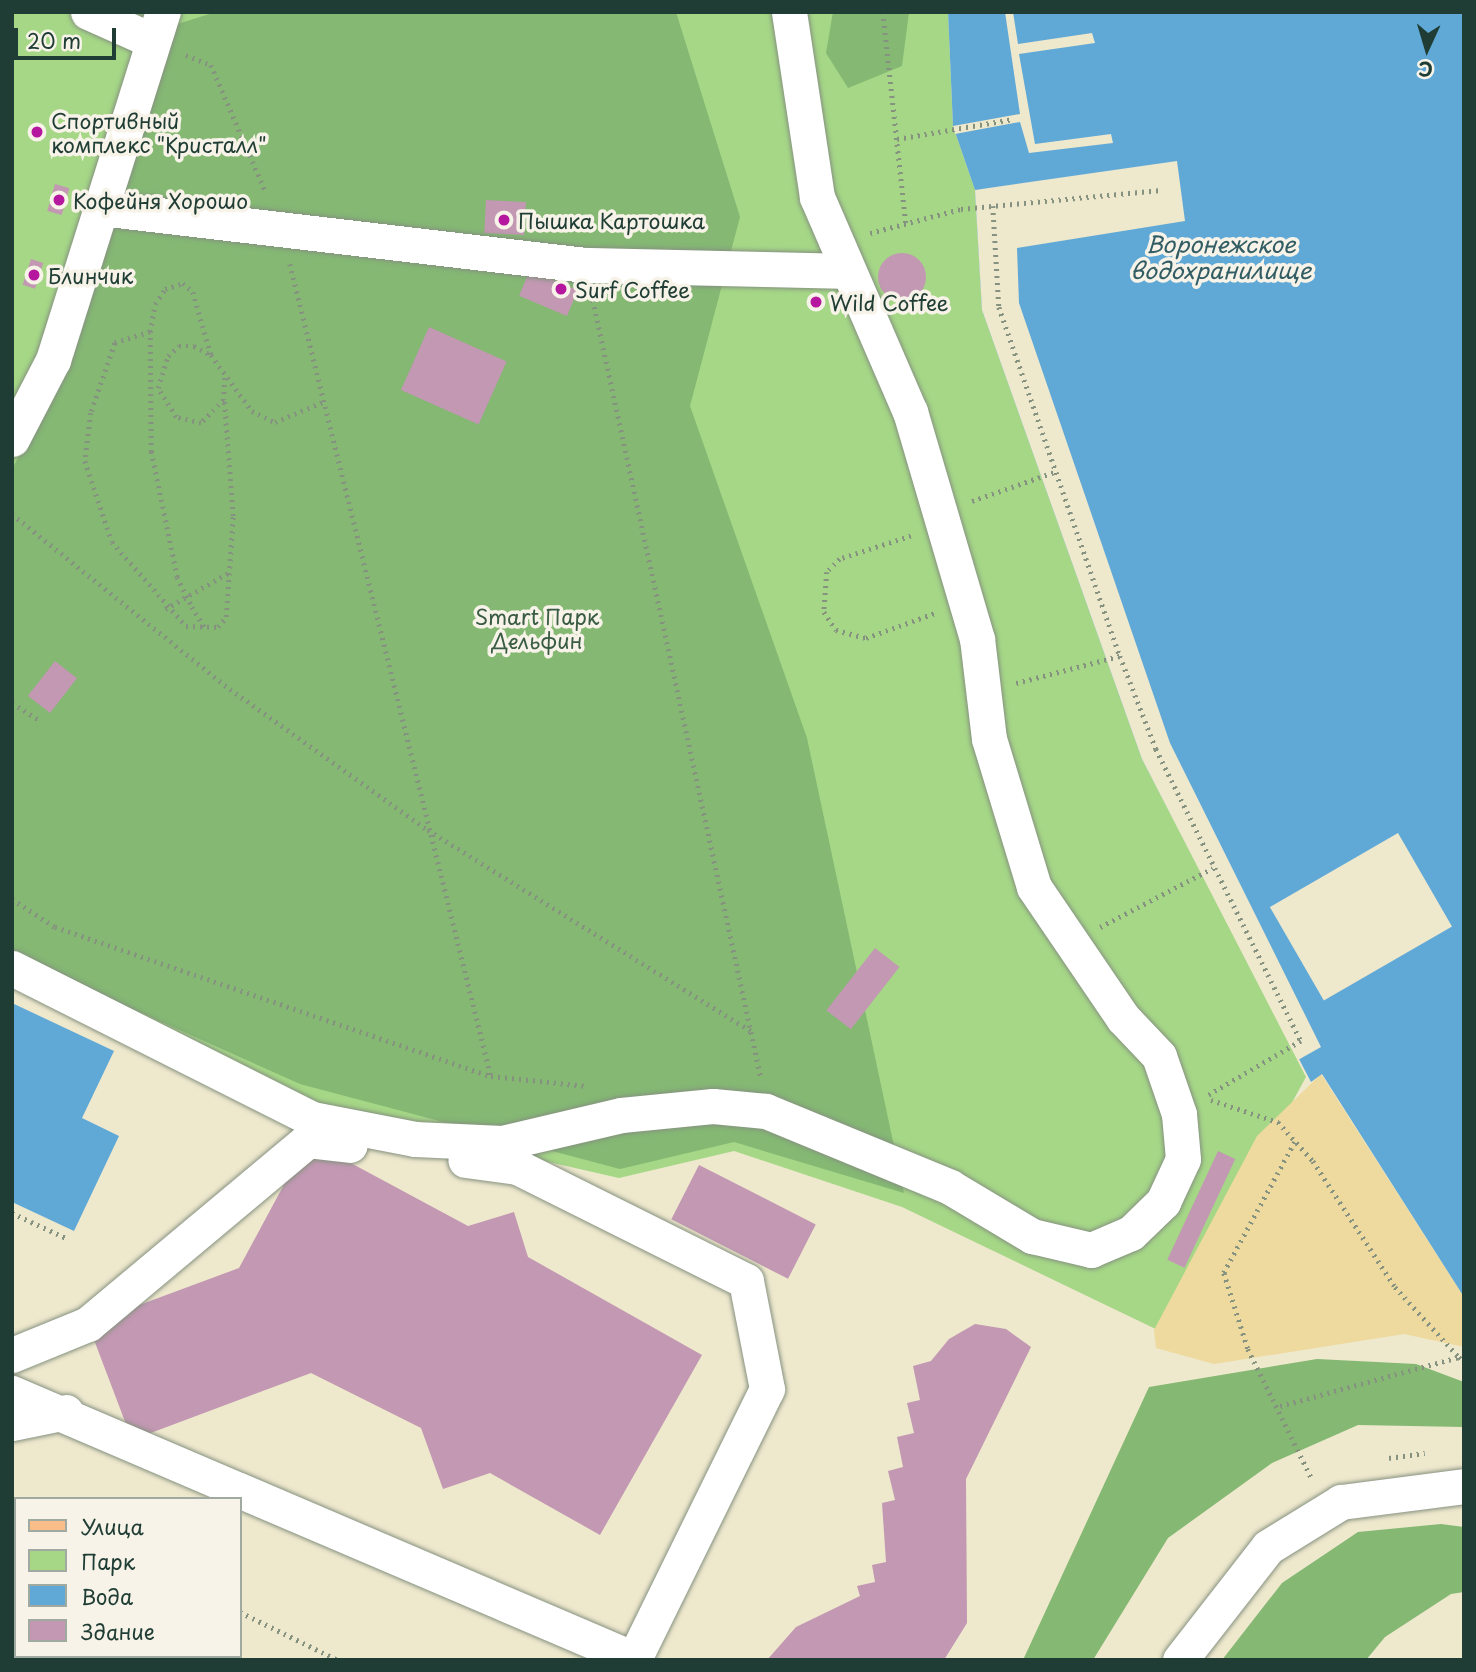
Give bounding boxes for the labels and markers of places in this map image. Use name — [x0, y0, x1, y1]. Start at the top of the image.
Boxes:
place label: Спортивный комплекс "Кристалл" — [51, 107, 267, 157]
marker: Спортивный комплекс "Кристалл" — [29, 124, 45, 140]
place label: Кофейня Хорошо — [73, 187, 250, 213]
marker: Кофейня Хорошо — [51, 192, 67, 208]
place label: Пышка Картошка — [518, 207, 706, 233]
marker: Пышка Картошка — [496, 212, 512, 228]
place label: Блинчик — [48, 262, 133, 288]
marker: Блинчик — [26, 267, 42, 283]
place label: Surf Coffee — [575, 276, 692, 302]
marker: Surf Coffee — [553, 281, 569, 297]
place label: Wild Coffee — [830, 289, 950, 315]
marker: Wild Coffee — [808, 294, 824, 310]

